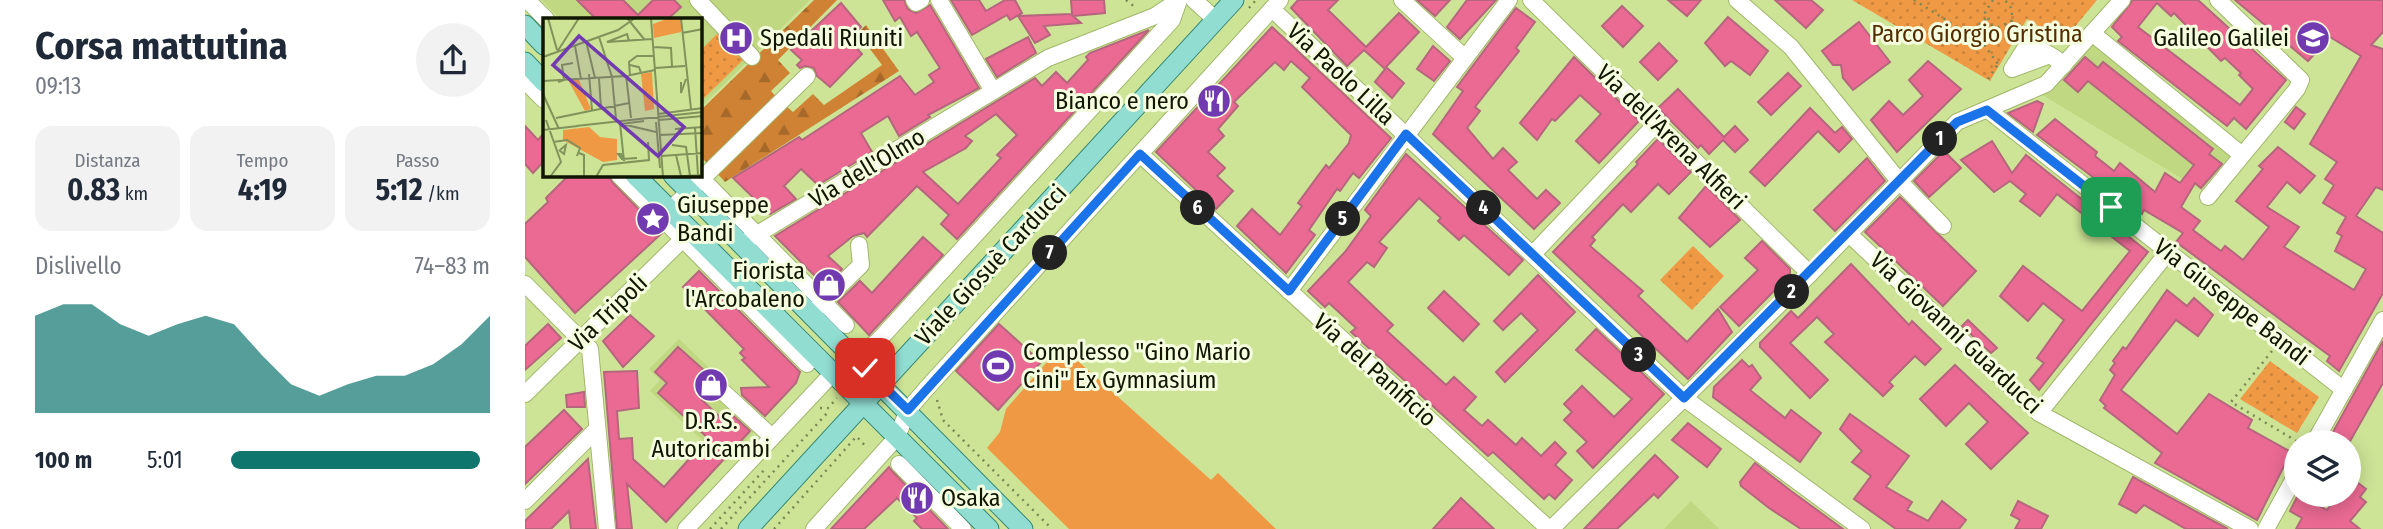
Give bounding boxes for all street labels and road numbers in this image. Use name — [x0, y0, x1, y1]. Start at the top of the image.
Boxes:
street label: Via Paolo Lilla — [1281, 17, 1401, 131]
street label: Via dell'Arena Alfieri — [1590, 59, 1752, 215]
street label: Via dell'Olmo — [804, 123, 930, 213]
street label: Viale Giosuè Carducci — [909, 179, 1073, 351]
street label: Via Giuseppe Bandi — [2149, 233, 2315, 371]
street label: Via Giovanni Guarducci — [1864, 246, 2048, 420]
street label: Via Tripoli — [563, 269, 653, 357]
street label: Via del Panificio — [1308, 308, 1442, 432]

